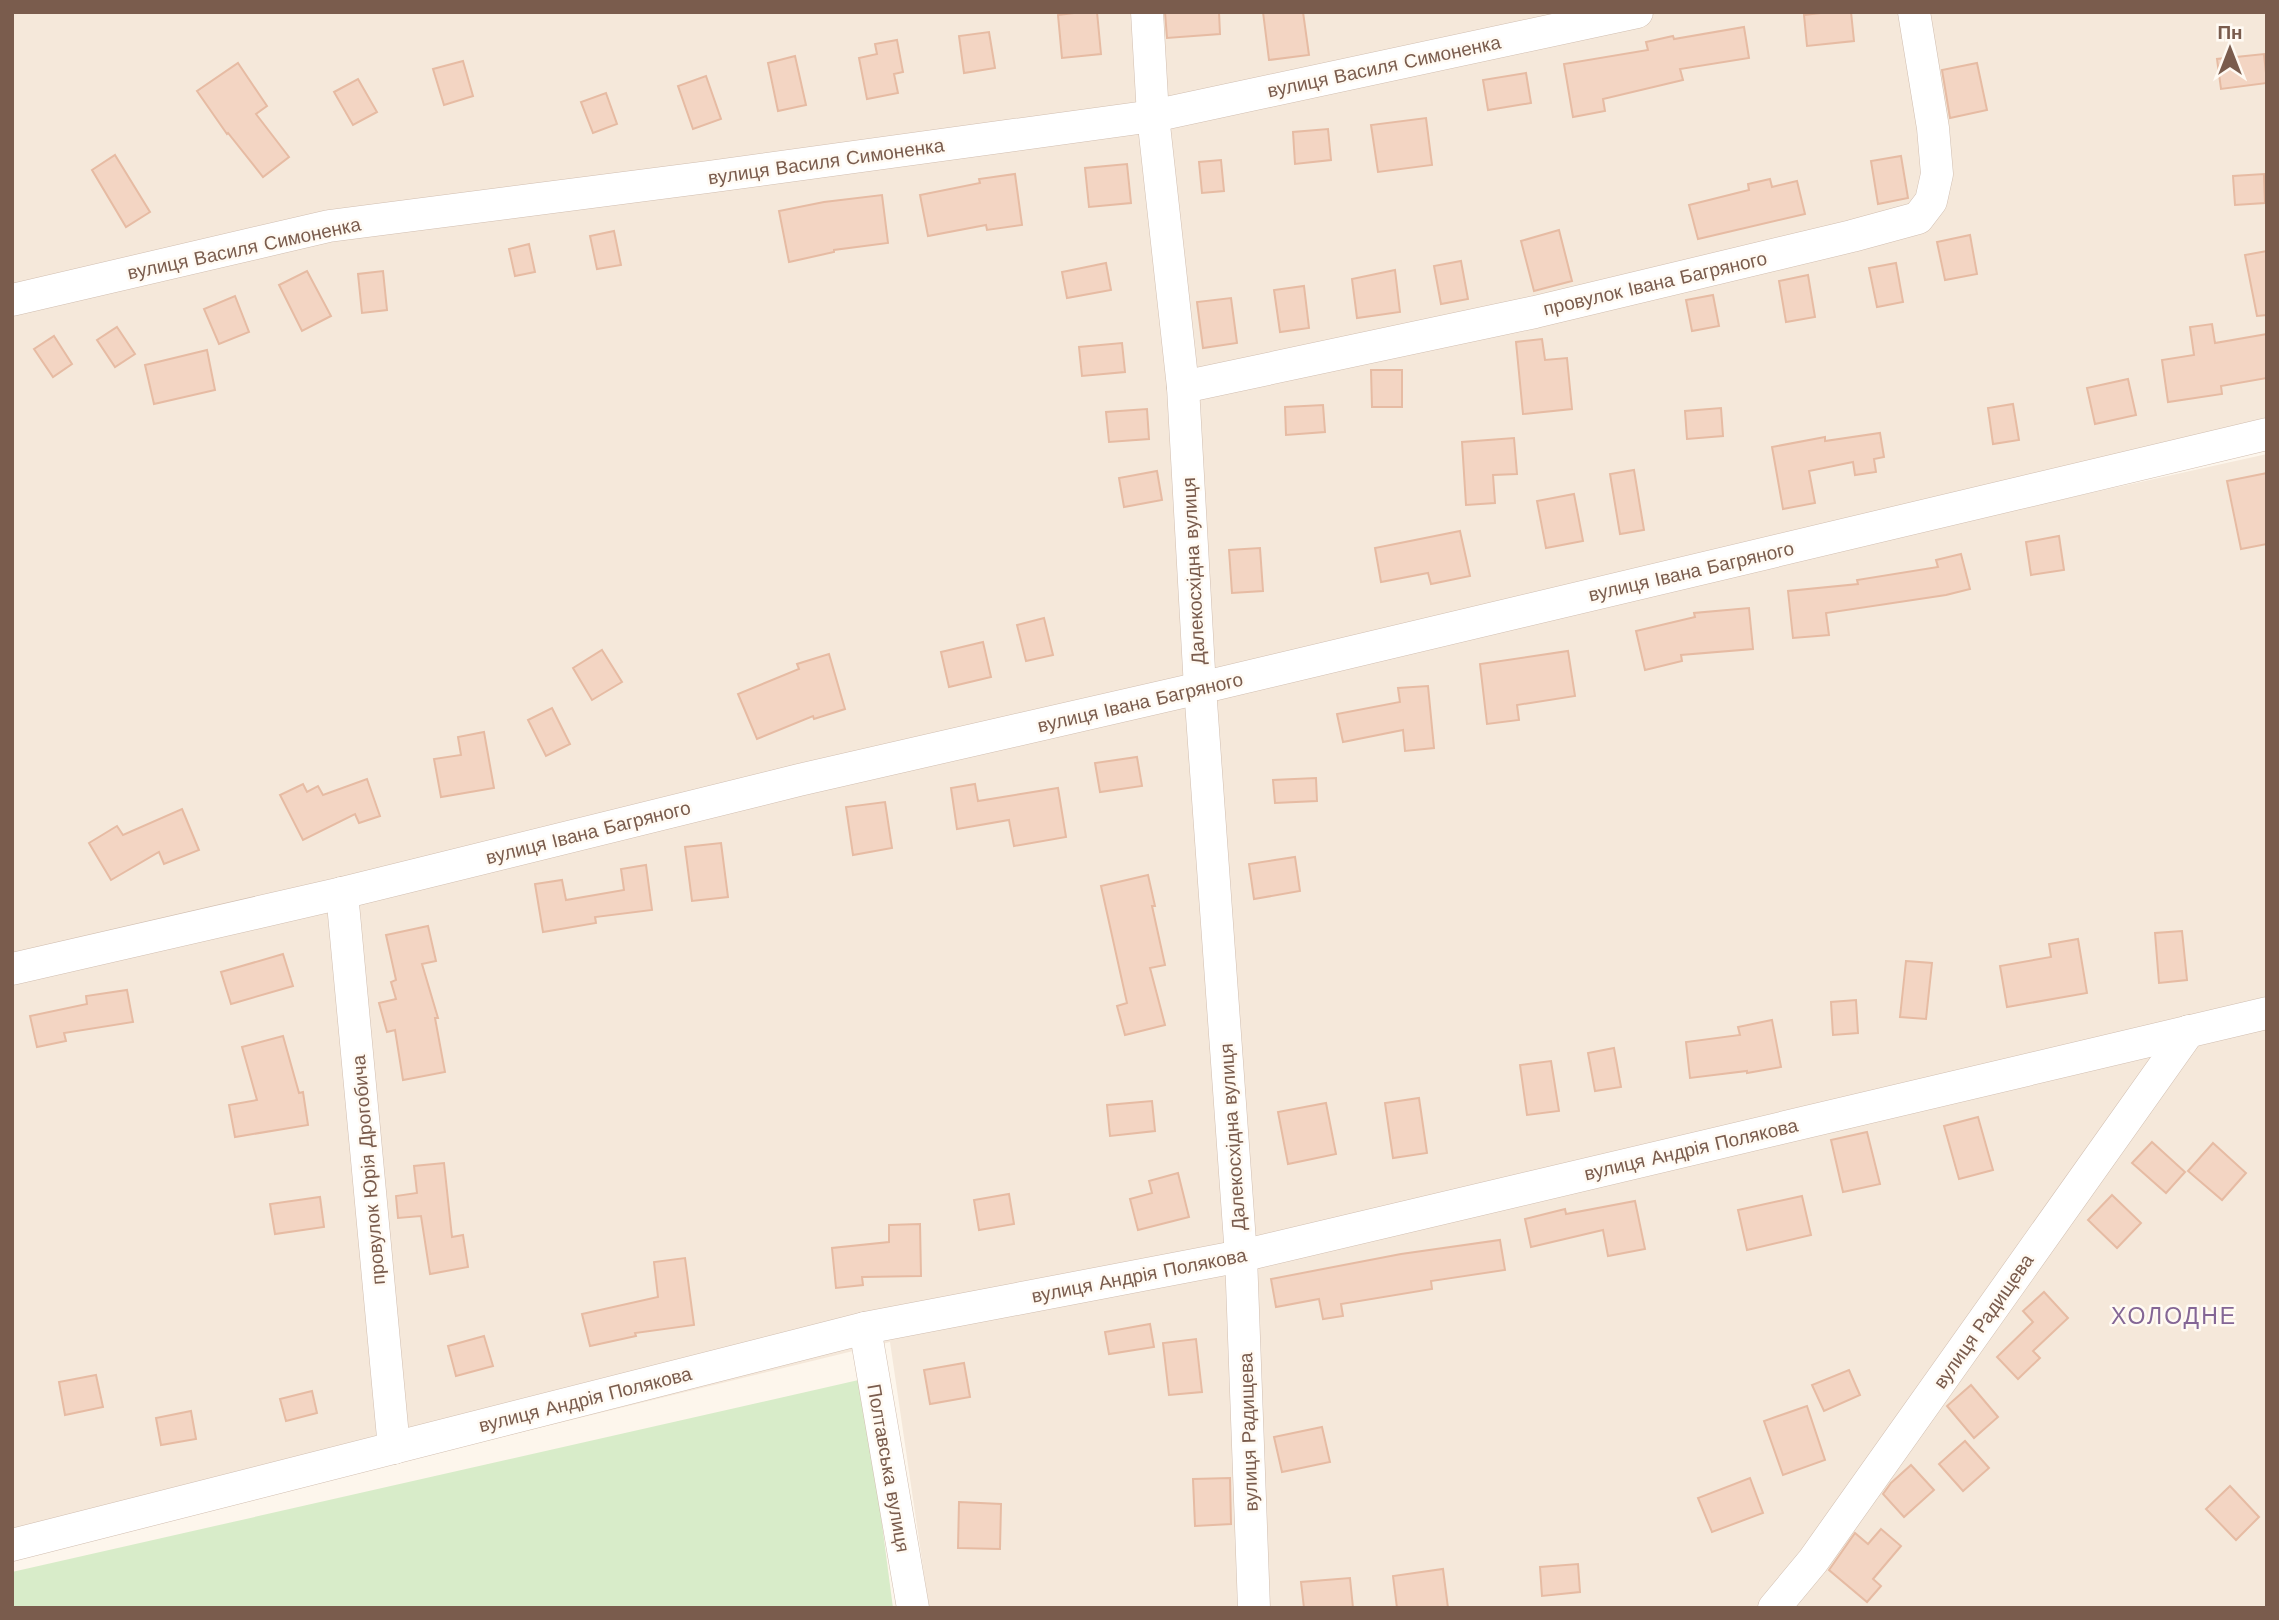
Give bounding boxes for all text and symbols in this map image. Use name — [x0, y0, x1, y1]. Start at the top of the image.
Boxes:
north arrow — [2195, 14, 2265, 84]
text: Пн — [2217, 21, 2243, 44]
street label: вулиця Василя Симоненка — [1265, 30, 1503, 102]
street label: вулиця Василя Симоненка — [707, 133, 946, 189]
street label: вулиця Василя Симоненка — [125, 212, 363, 284]
street label: провулок Івана Багряного — [1541, 247, 1769, 320]
street label: Далекосхідна вулиця — [1177, 477, 1210, 665]
street label: вулиця Івана Багряного — [1586, 537, 1796, 606]
street label: вулиця Івана Багряного — [1035, 668, 1245, 737]
street label: вулиця Івана Багряного — [483, 796, 693, 869]
street label: Далекосхідна вулиця — [1214, 1043, 1251, 1231]
street label: провулок Юрія Дрогобича — [347, 1054, 390, 1286]
street label: вулиця Андрія Полякова — [1582, 1114, 1801, 1185]
street label: вулиця Андрія Полякова — [1030, 1243, 1249, 1308]
street label: вулиця Радищева — [1928, 1249, 2039, 1393]
district label: ХОЛОДНЕ — [2111, 1303, 2237, 1330]
street label: вулиця Радищева — [1234, 1352, 1263, 1512]
street label: вулиця Андрія Полякова — [476, 1362, 694, 1437]
street label: Полтавська вулиця — [862, 1382, 915, 1554]

